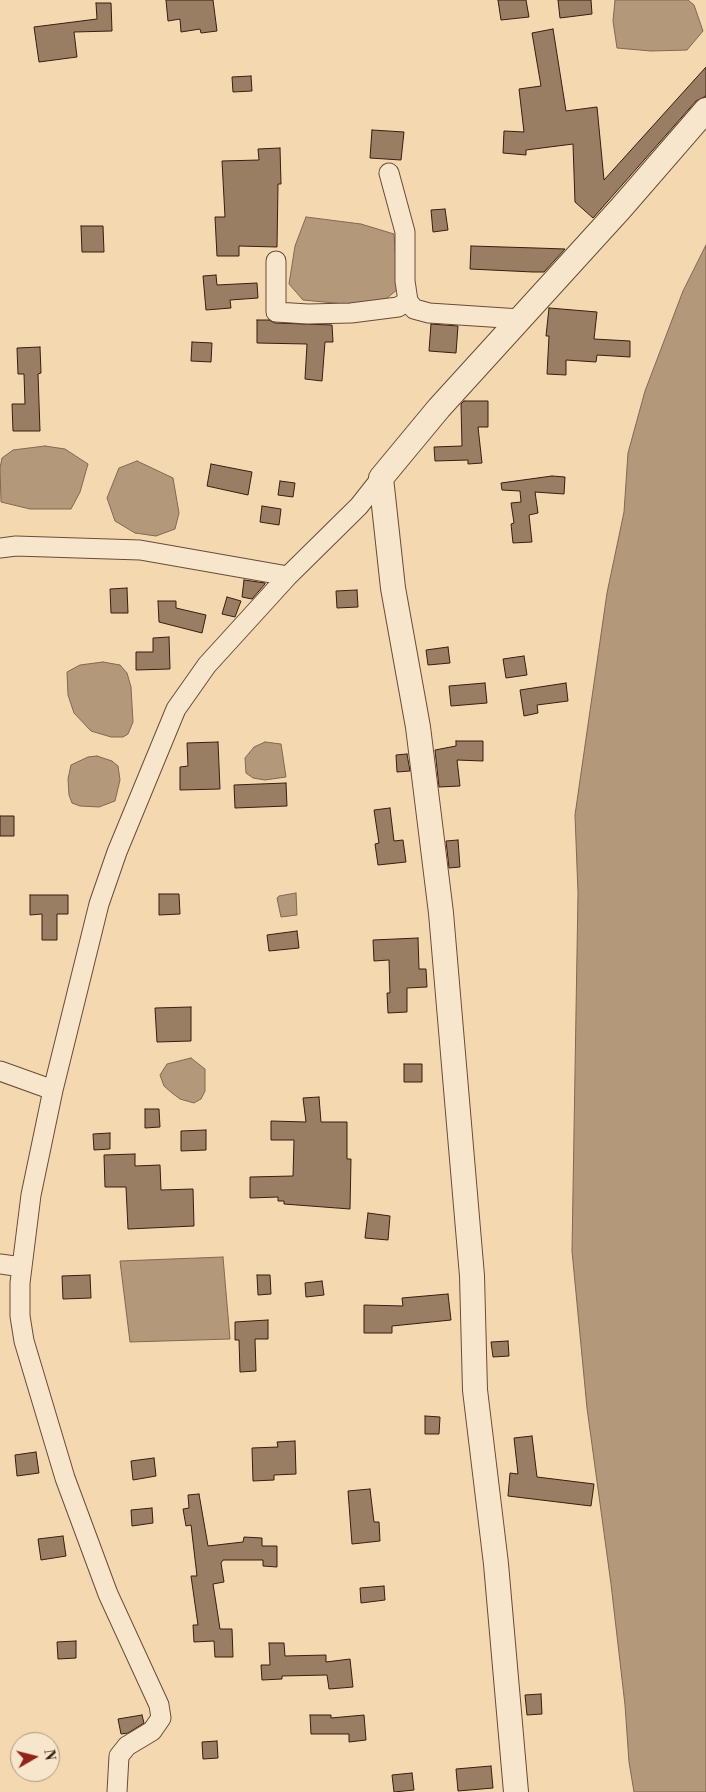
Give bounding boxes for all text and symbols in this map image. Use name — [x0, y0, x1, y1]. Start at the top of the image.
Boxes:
north arrow — [10, 1732, 60, 1782]
text: N — [39, 1748, 59, 1762]

